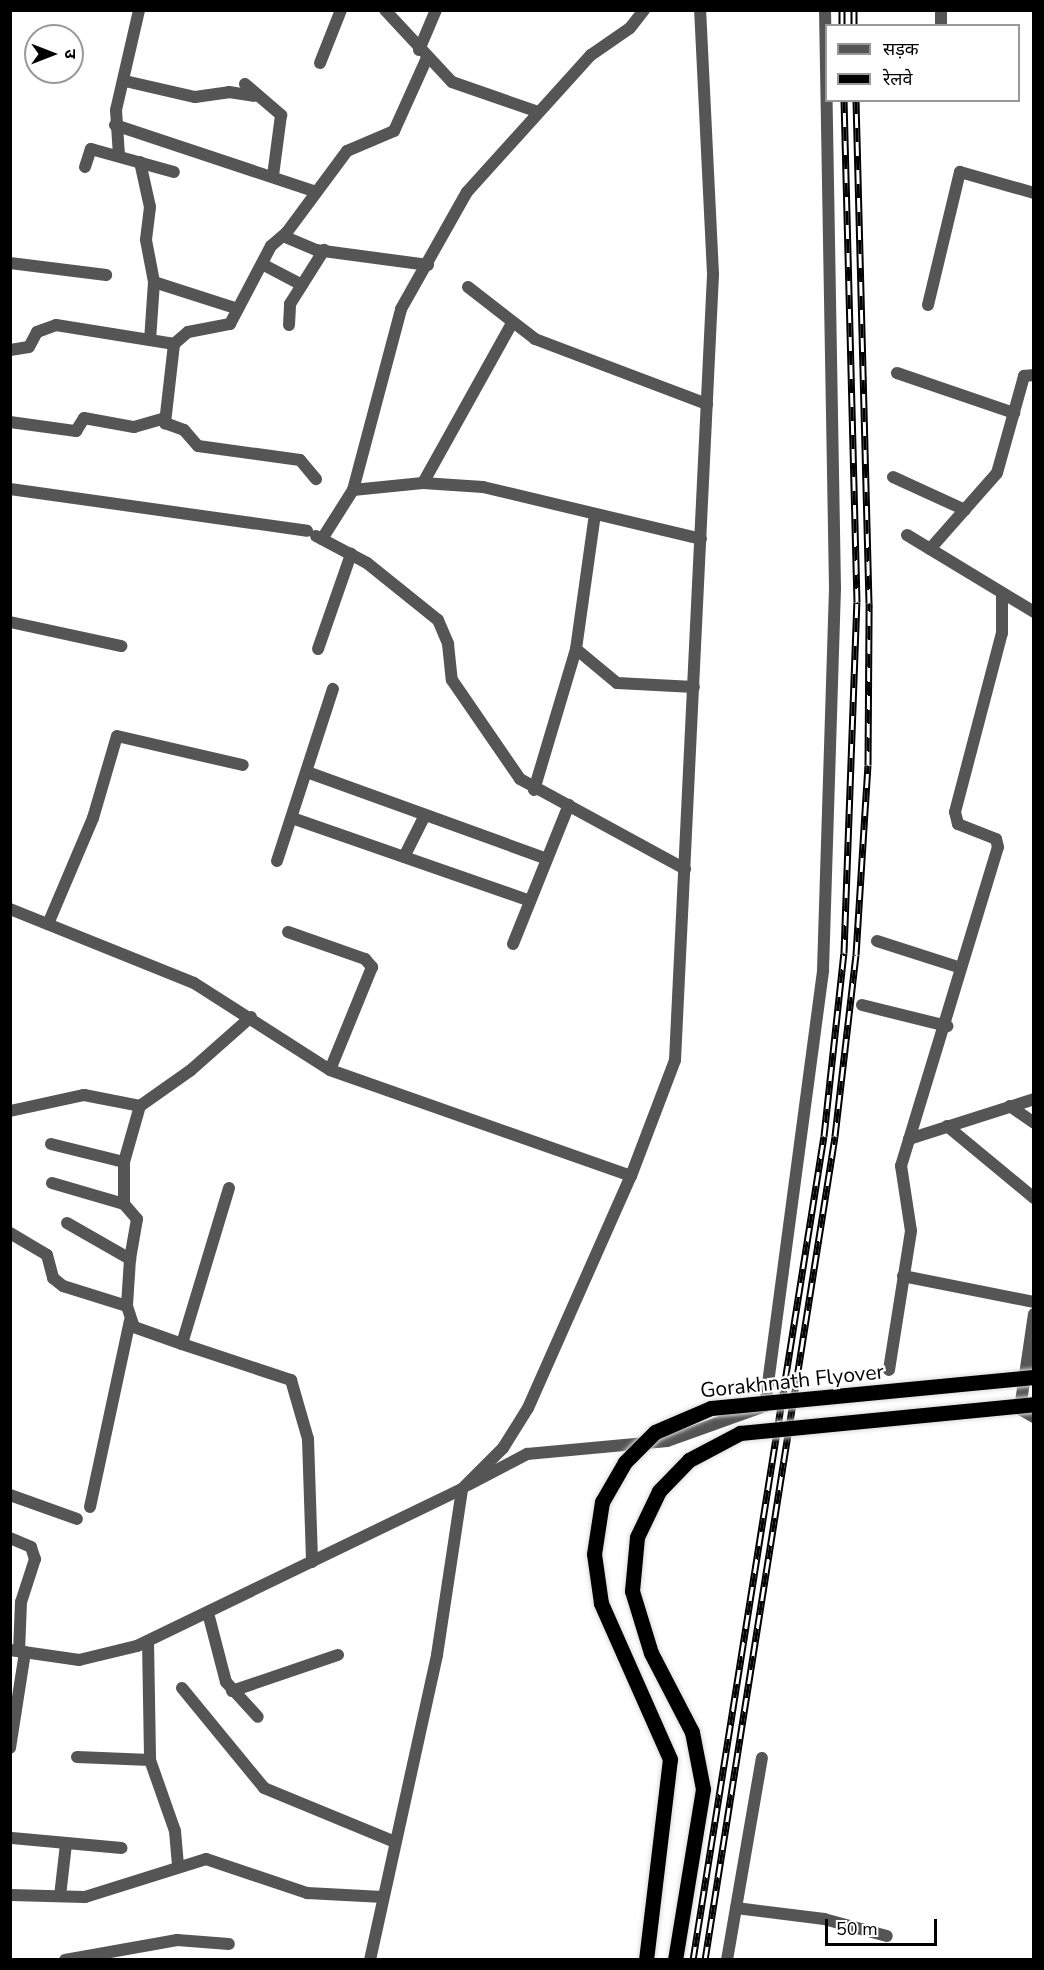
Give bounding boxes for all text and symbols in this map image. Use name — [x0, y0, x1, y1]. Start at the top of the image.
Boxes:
north arrow — [24, 24, 84, 84]
legend — [825, 24, 1020, 102]
text: सड़क — [883, 37, 919, 61]
text: उ — [59, 49, 81, 59]
text: रेलवे — [883, 67, 913, 91]
street label: Gorakhnath Flyover — [699, 1359, 885, 1403]
scale bar — [828, 1907, 940, 1945]
text: 50 m — [836, 1917, 878, 1941]

